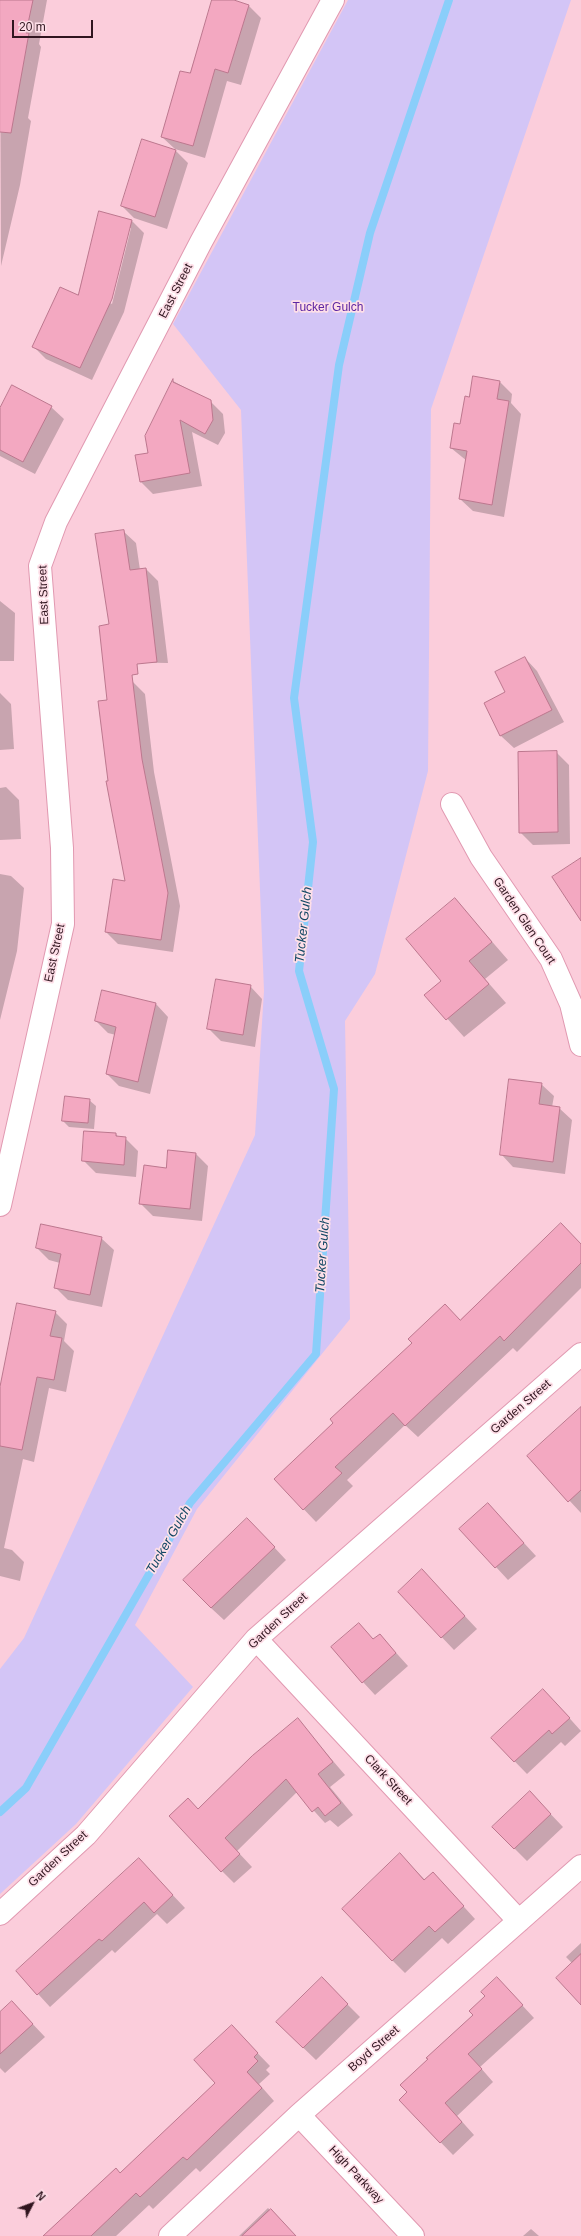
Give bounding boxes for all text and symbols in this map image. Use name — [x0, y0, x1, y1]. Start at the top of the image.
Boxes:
scale bar — [14, 12, 95, 38]
text: 20 m — [19, 20, 46, 34]
street label: East Street — [156, 261, 196, 321]
park label: Tucker Gulch — [293, 301, 363, 315]
street label: East Street — [36, 565, 52, 625]
street label: Garden Glen Court — [490, 875, 558, 967]
water label: Tucker Gulch — [292, 886, 316, 964]
street label: East Street — [42, 922, 68, 984]
water label: Tucker Gulch — [313, 1216, 333, 1294]
street label: Garden Street — [488, 1377, 554, 1437]
water label: Tucker Gulch — [143, 1503, 195, 1577]
street label: Garden Street — [246, 1590, 310, 1652]
street label: Clark Street — [361, 1752, 415, 1808]
street label: Garden Street — [26, 1828, 90, 1890]
street label: Boyd Street — [346, 2023, 402, 2075]
street label: High Parkway — [325, 2143, 387, 2207]
north arrow — [12, 2184, 52, 2224]
text: N — [34, 2189, 48, 2203]

